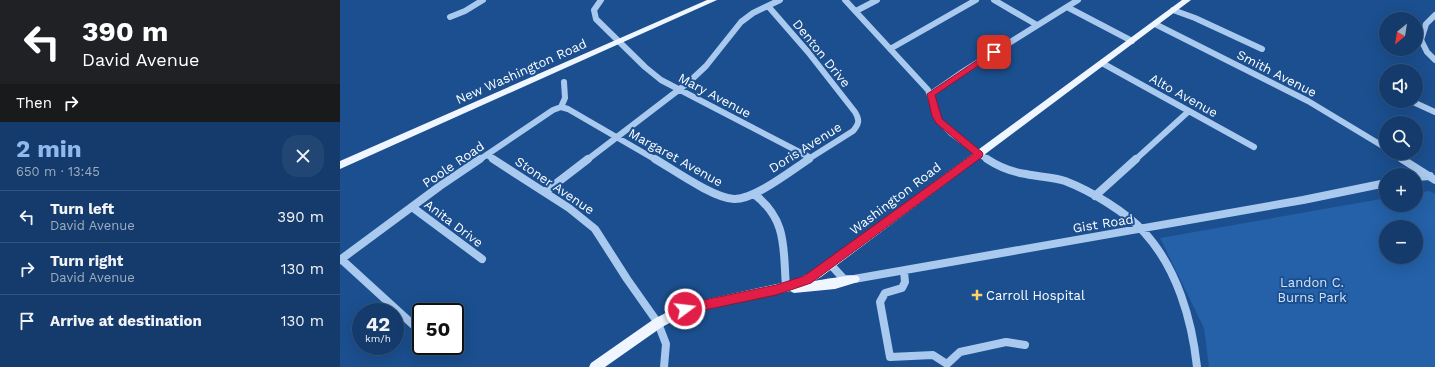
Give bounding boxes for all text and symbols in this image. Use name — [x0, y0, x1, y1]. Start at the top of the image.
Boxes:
north arrow — [1379, 12, 1423, 56]
map controls — [1379, 12, 1423, 264]
text: 390 m — [82, 15, 168, 48]
icon: left — [16, 16, 68, 68]
street label: Denton Drive — [790, 16, 854, 90]
pin — [977, 35, 1011, 69]
street label: New Washington Road — [453, 36, 589, 107]
icon: arrive — [983, 41, 1005, 63]
street label: Smith Avenue — [1234, 47, 1319, 100]
text: David Avenue — [82, 49, 199, 70]
button: sound — [1379, 64, 1423, 108]
street label: Mary Avenue — [676, 70, 754, 121]
street label: Alto Avenue — [1147, 71, 1220, 120]
icon: right — [60, 92, 82, 114]
text: Then — [16, 94, 52, 112]
button: search — [1379, 116, 1423, 160]
street label: Doris Avenue — [766, 119, 844, 176]
street label: Margaret Avenue — [626, 125, 725, 190]
text: 2 min — [16, 135, 82, 163]
button: close — [282, 135, 324, 177]
street label: Poole Road — [420, 138, 487, 191]
street label: Stoner Avenue — [512, 153, 597, 217]
street label: Washington Road — [847, 159, 944, 238]
text: 650 m · 13:45 — [16, 164, 100, 179]
button: + — [1379, 168, 1423, 212]
street label: Anita Drive — [421, 197, 486, 250]
text: Turn left — [50, 200, 114, 218]
icon: left — [16, 206, 38, 228]
text: 390 m — [277, 208, 324, 226]
street label: Gist Road — [1072, 211, 1135, 236]
text: David Avenue — [50, 218, 135, 233]
button: − — [1379, 220, 1423, 264]
text: Turn right — [50, 252, 123, 270]
icon: right — [16, 258, 38, 280]
text: 130 m — [281, 260, 324, 278]
text: David Avenue — [50, 270, 135, 285]
park label: Landon C. Burns Park — [1277, 275, 1347, 305]
position arrow — [664, 288, 706, 330]
place label: Carroll Hospital — [986, 288, 1085, 303]
marker: Carroll Hospital — [971, 289, 983, 301]
speed limit sign: 50 — [412, 303, 464, 355]
icon: arrive — [16, 310, 38, 332]
text: Arrive at destination — [50, 312, 202, 330]
text: 130 m — [281, 312, 324, 330]
text: 42 — [366, 312, 390, 336]
text: km/h — [365, 333, 391, 344]

